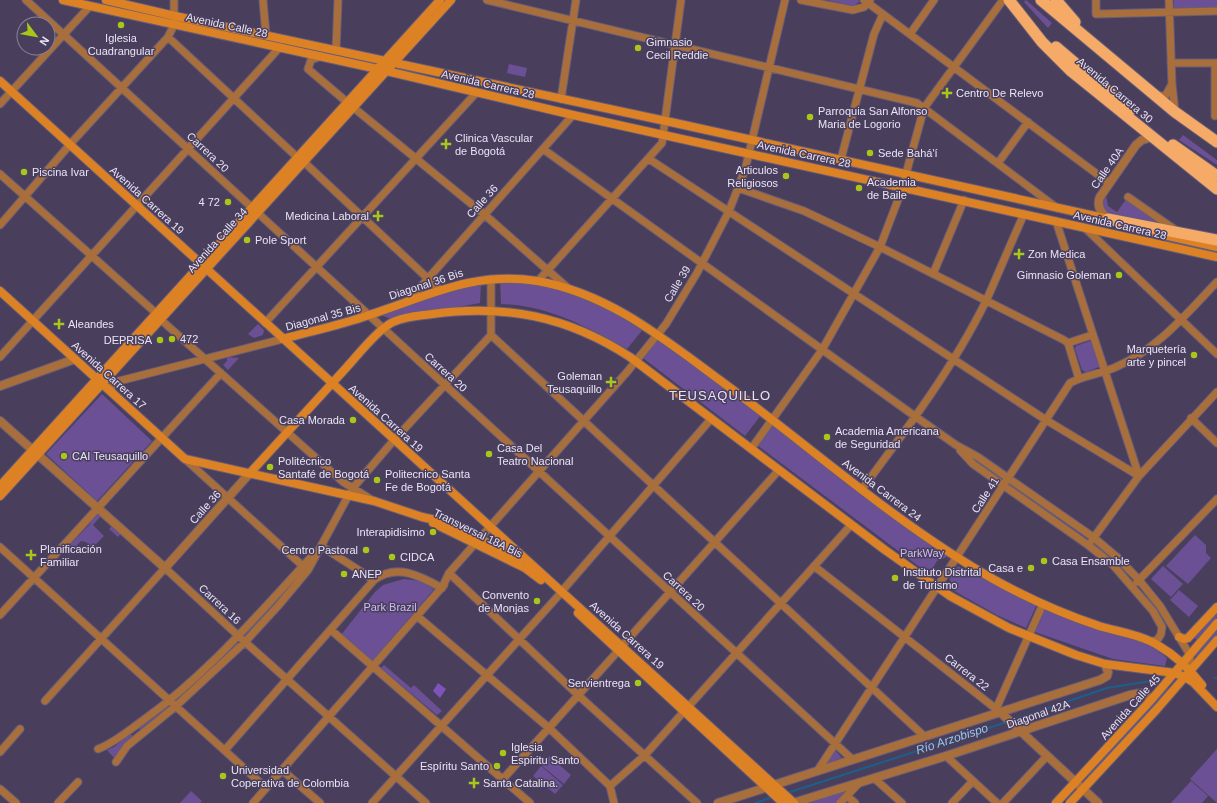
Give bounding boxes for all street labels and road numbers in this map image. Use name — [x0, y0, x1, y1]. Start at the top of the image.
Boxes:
street label: Avenida Calle 28 — [185, 11, 269, 39]
street label: Avenida Carrera 30 — [1075, 55, 1155, 125]
street label: Avenida Carrera 28 — [440, 67, 536, 101]
street label: Carrera 20 — [185, 130, 231, 174]
street label: Avenida Carrera 28 — [756, 138, 852, 170]
street label: Calle 40A — [1088, 144, 1126, 191]
street label: Avenida Carrera 19 — [108, 164, 186, 236]
street label: Calle 36 — [464, 182, 500, 220]
street label: Avenida Calle 34 — [185, 205, 249, 275]
street label: Avenida Carrera 28 — [1072, 208, 1168, 242]
street label: Calle 39 — [661, 264, 693, 304]
street label: Diagonal 36 Bis — [388, 266, 465, 302]
street label: Diagonal 35 Bis — [284, 301, 362, 333]
street label: Avenida Carrera 17 — [70, 339, 148, 411]
street label: Carrera 20 — [422, 350, 470, 394]
street label: Avenida Carrera 19 — [347, 382, 425, 454]
street label: Avenida Carrera 24 — [840, 457, 924, 523]
street label: Calle 41 — [969, 475, 1001, 515]
street label: Calle 36 — [187, 488, 223, 526]
street label: Transversal 18A Bis — [432, 506, 525, 560]
street label: Carrera 20 — [661, 569, 707, 613]
street label: Carrera 16 — [197, 582, 243, 626]
street label: Avenida Carrera 19 — [588, 599, 666, 671]
street label: Carrera 22 — [943, 651, 991, 693]
street label: Avenida Calle 45 — [1098, 672, 1162, 742]
street label: Diagonal 42A — [1005, 697, 1072, 730]

